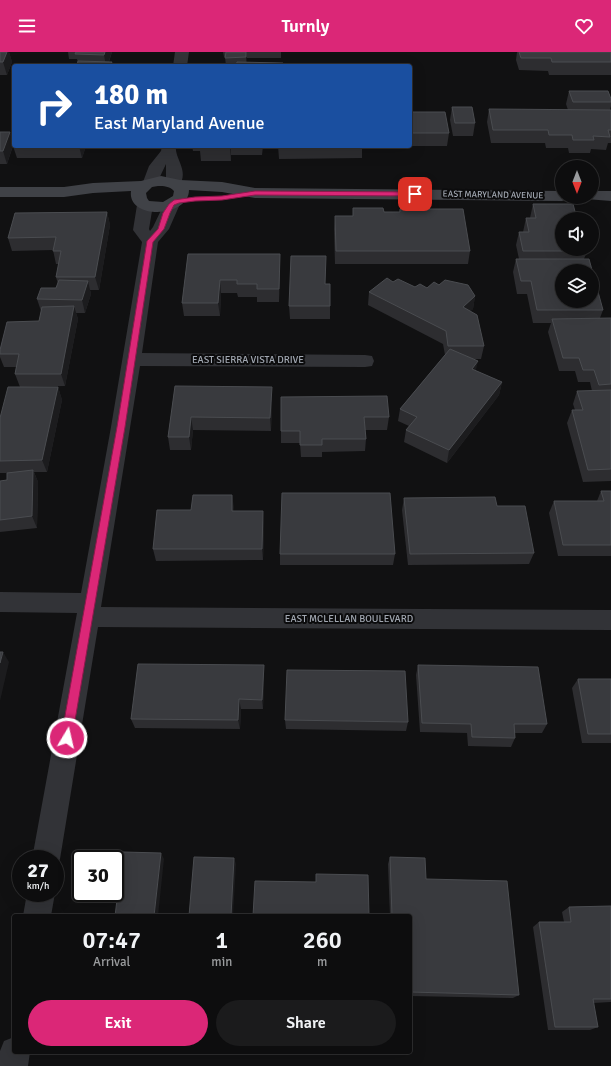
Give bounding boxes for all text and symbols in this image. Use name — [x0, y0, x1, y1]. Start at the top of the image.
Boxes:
icon: menu — [16, 15, 38, 37]
text: Turnly — [281, 15, 330, 37]
icon: heart — [573, 15, 595, 37]
text: 180 m — [94, 78, 168, 112]
icon: right — [28, 80, 80, 132]
text: East Maryland Avenue — [94, 112, 265, 134]
north arrow — [555, 160, 599, 204]
map controls — [555, 160, 599, 308]
pin — [398, 177, 432, 211]
icon: arrive — [404, 183, 426, 205]
street label: EAST MARYLAND AVENUE — [442, 189, 544, 201]
button: sound — [555, 212, 599, 256]
button: layers — [555, 264, 599, 308]
street label: EAST SIERRA VISTA DRIVE — [192, 354, 304, 366]
street label: EAST MCLELLAN BOULEVARD — [285, 613, 413, 625]
position arrow — [46, 717, 88, 759]
speed limit sign: 30 — [72, 850, 124, 902]
text: 27 — [27, 858, 49, 883]
text: km/h — [27, 880, 49, 892]
text: 07:47 — [82, 925, 141, 955]
text: 1 — [215, 925, 228, 955]
text: 260 — [303, 925, 342, 955]
text: Arrival — [93, 954, 130, 970]
text: min — [211, 954, 232, 970]
text: m — [317, 954, 327, 970]
button: Exit — [28, 1000, 208, 1046]
button: Share — [216, 1000, 396, 1046]

